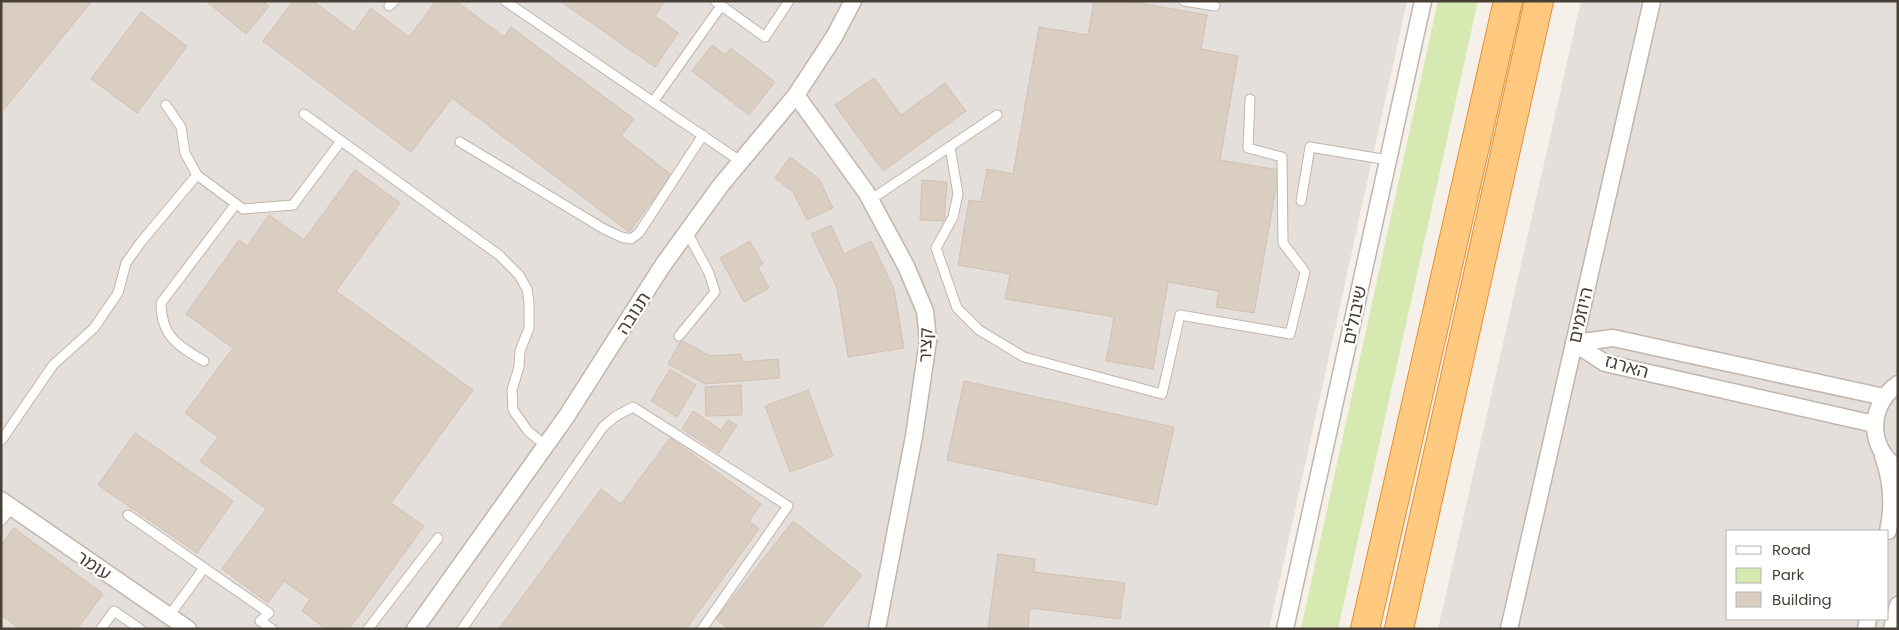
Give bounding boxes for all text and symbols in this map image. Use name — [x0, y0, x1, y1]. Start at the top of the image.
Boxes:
street label: שיבולים — [1336, 283, 1372, 347]
street label: היוזמים — [1561, 284, 1599, 346]
street label: תנובה — [610, 287, 656, 339]
street label: קציר — [912, 327, 938, 363]
street label: הארגז — [1602, 348, 1652, 384]
legend — [1726, 530, 1889, 620]
text: Road — [1772, 539, 1811, 560]
street label: עומר — [72, 544, 116, 586]
text: Park — [1772, 564, 1804, 585]
text: Building — [1772, 589, 1832, 610]

